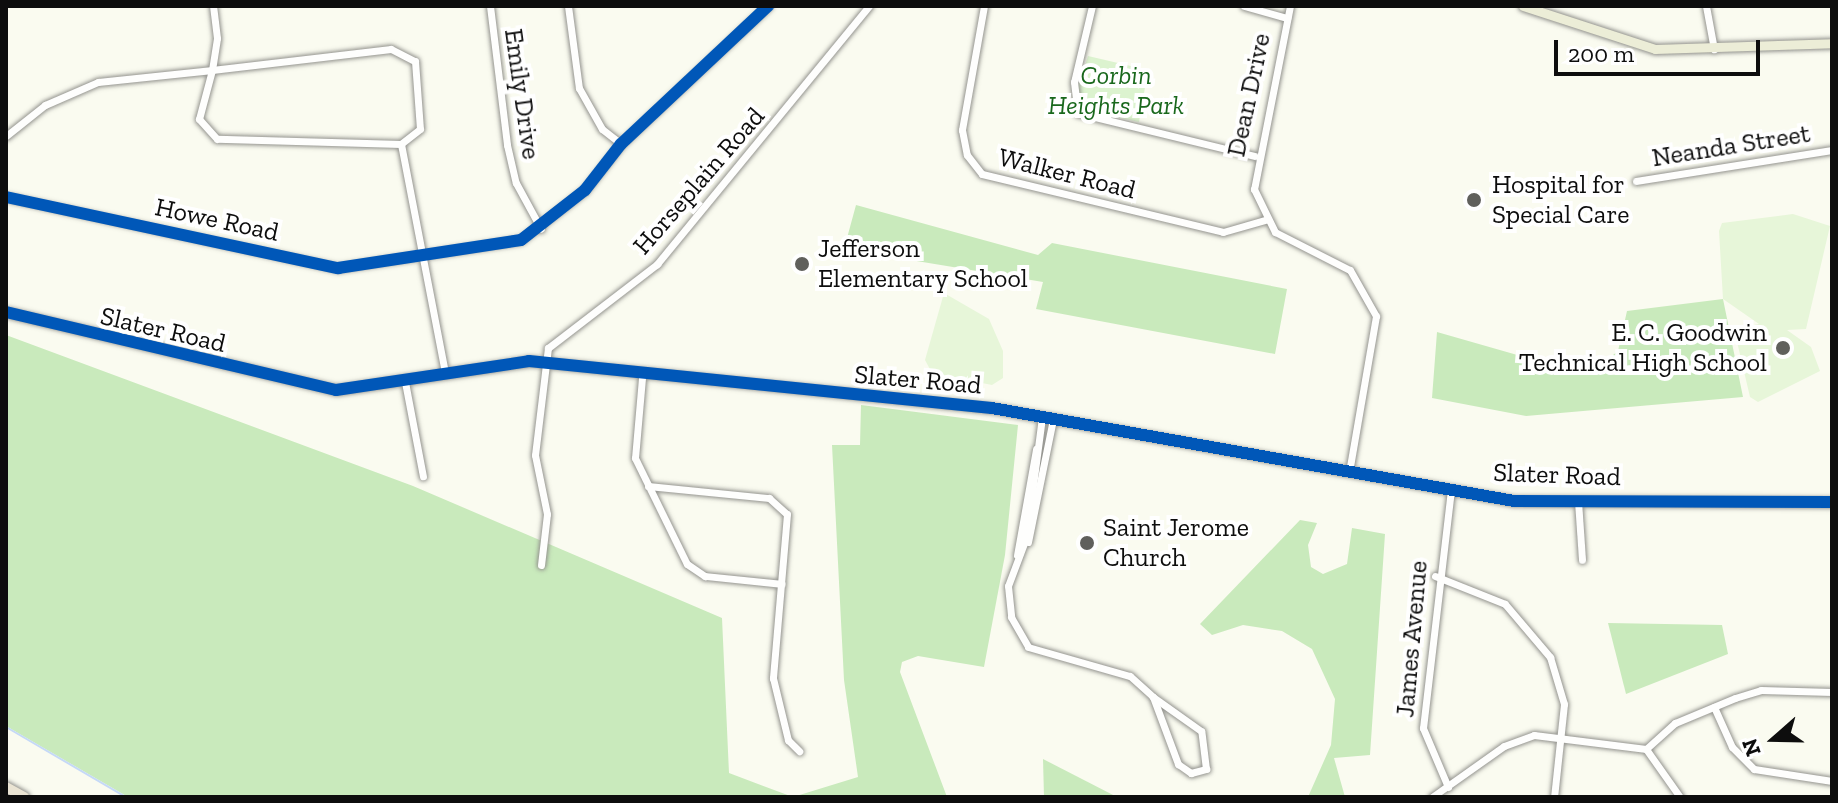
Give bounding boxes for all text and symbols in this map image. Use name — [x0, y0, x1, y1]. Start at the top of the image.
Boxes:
scale bar — [1558, 24, 1764, 74]
street label: Emily Drive — [497, 26, 547, 162]
street label: Dean Drive — [1221, 31, 1277, 159]
text: 200 m — [1568, 39, 1634, 68]
park label: Corbin Heights Park — [1048, 60, 1184, 122]
street label: Horseplain Road — [627, 101, 771, 261]
street label: Neanda Street — [1650, 118, 1812, 174]
street label: Walker Road — [995, 142, 1139, 206]
place label: Hospital for Special Care — [1492, 169, 1630, 230]
marker: Hospital for Special Care — [1463, 189, 1485, 211]
street label: Howe Road — [152, 192, 282, 248]
place label: Jefferson Elementary School — [818, 233, 1028, 294]
marker: Jefferson Elementary School — [793, 255, 811, 273]
street label: Slater Road — [97, 300, 229, 360]
place label: E. C. Goodwin Technical High School — [1519, 317, 1767, 378]
marker: E. C. Goodwin Technical High School — [1774, 339, 1792, 357]
street label: Slater Road — [853, 359, 983, 401]
street label: Slater Road — [1493, 457, 1621, 493]
place label: Saint Jerome Church — [1103, 512, 1249, 574]
marker: Saint Jerome Church — [1078, 534, 1096, 552]
street label: James Avenue — [1390, 559, 1434, 719]
north arrow — [1734, 699, 1814, 779]
text: N — [1735, 735, 1767, 760]

